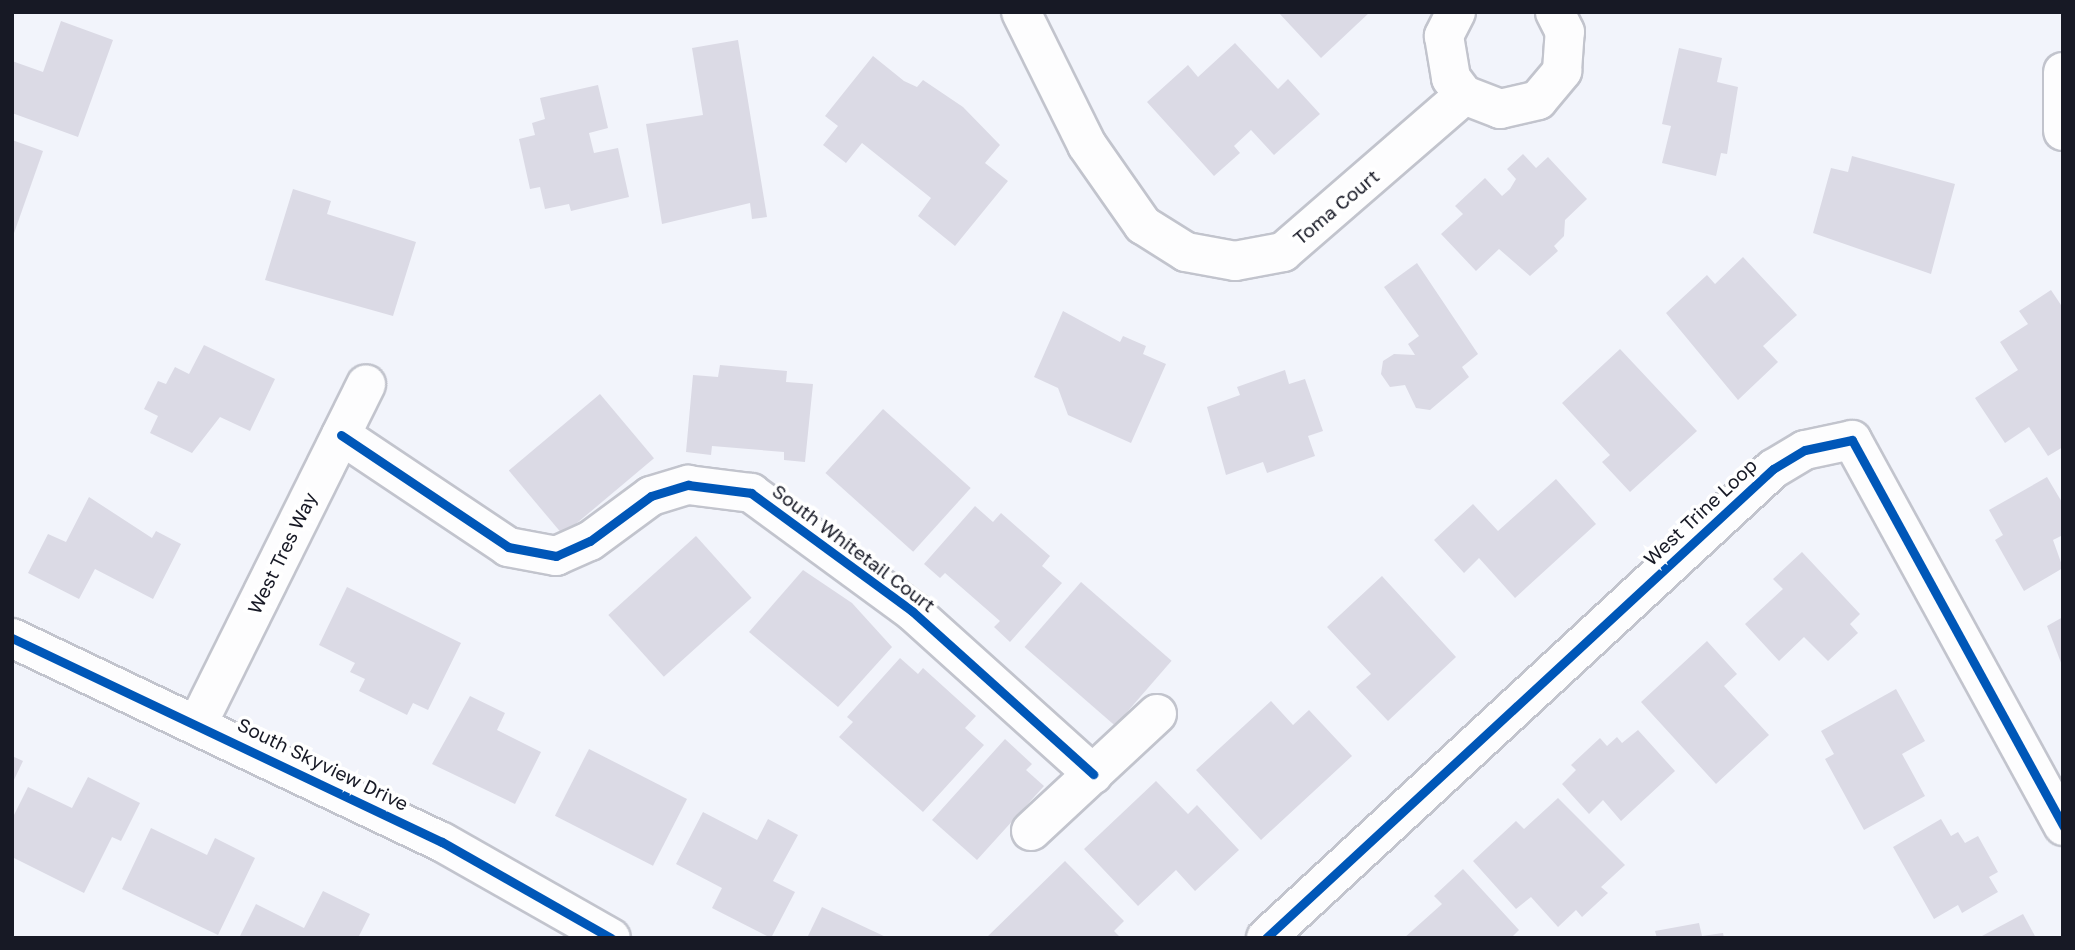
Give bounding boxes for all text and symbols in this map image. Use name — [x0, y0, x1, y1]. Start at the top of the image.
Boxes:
street label: Toma Court — [1288, 165, 1384, 249]
street label: West Trine Loop — [1639, 454, 1761, 570]
street label: South Whitetail Court — [768, 479, 940, 617]
street label: West Tres Way — [243, 488, 321, 618]
street label: South Skyview Drive — [234, 713, 412, 815]

